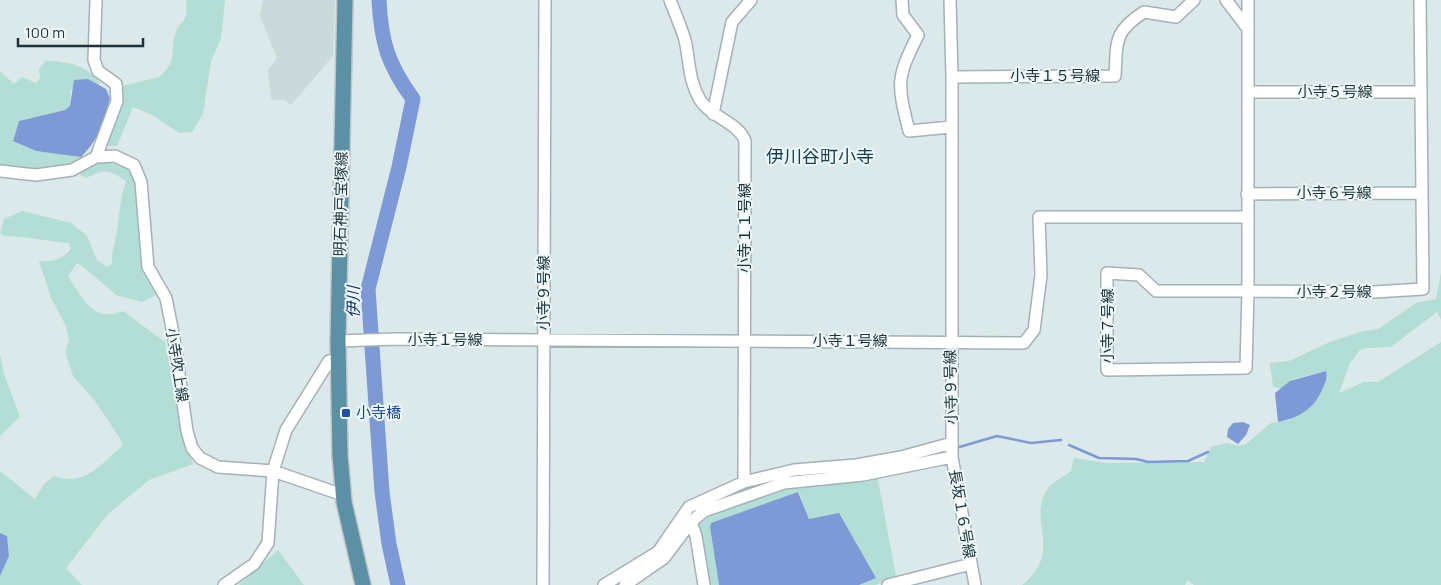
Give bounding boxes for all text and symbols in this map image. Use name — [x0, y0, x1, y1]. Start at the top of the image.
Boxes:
scale bar — [18, 15, 142, 47]
text: 100 m — [25, 22, 65, 43]
street label: 小寺１５号線 — [1010, 65, 1100, 86]
street label: 小寺５号線 — [1297, 81, 1373, 102]
district label: 伊川谷町小寺 — [766, 144, 874, 168]
street label: 明石神戸宝塚線 — [329, 151, 352, 257]
street label: 小寺６号線 — [1296, 182, 1372, 203]
street label: 小寺１１号線 — [734, 183, 755, 273]
street label: 小寺９号線 — [533, 255, 554, 331]
street label: 小寺２号線 — [1296, 281, 1372, 302]
water label: 伊川 — [342, 284, 364, 318]
street label: 小寺７号線 — [1097, 288, 1118, 364]
street label: 小寺吹上線 — [161, 326, 194, 404]
street label: 小寺１号線 — [407, 329, 483, 350]
street label: 小寺１号線 — [812, 330, 888, 351]
street label: 小寺９号線 — [939, 349, 962, 425]
place label: 小寺橋 — [356, 402, 401, 423]
marker: 小寺橋 — [340, 407, 352, 419]
street label: 長坂１６号線 — [944, 468, 981, 560]

